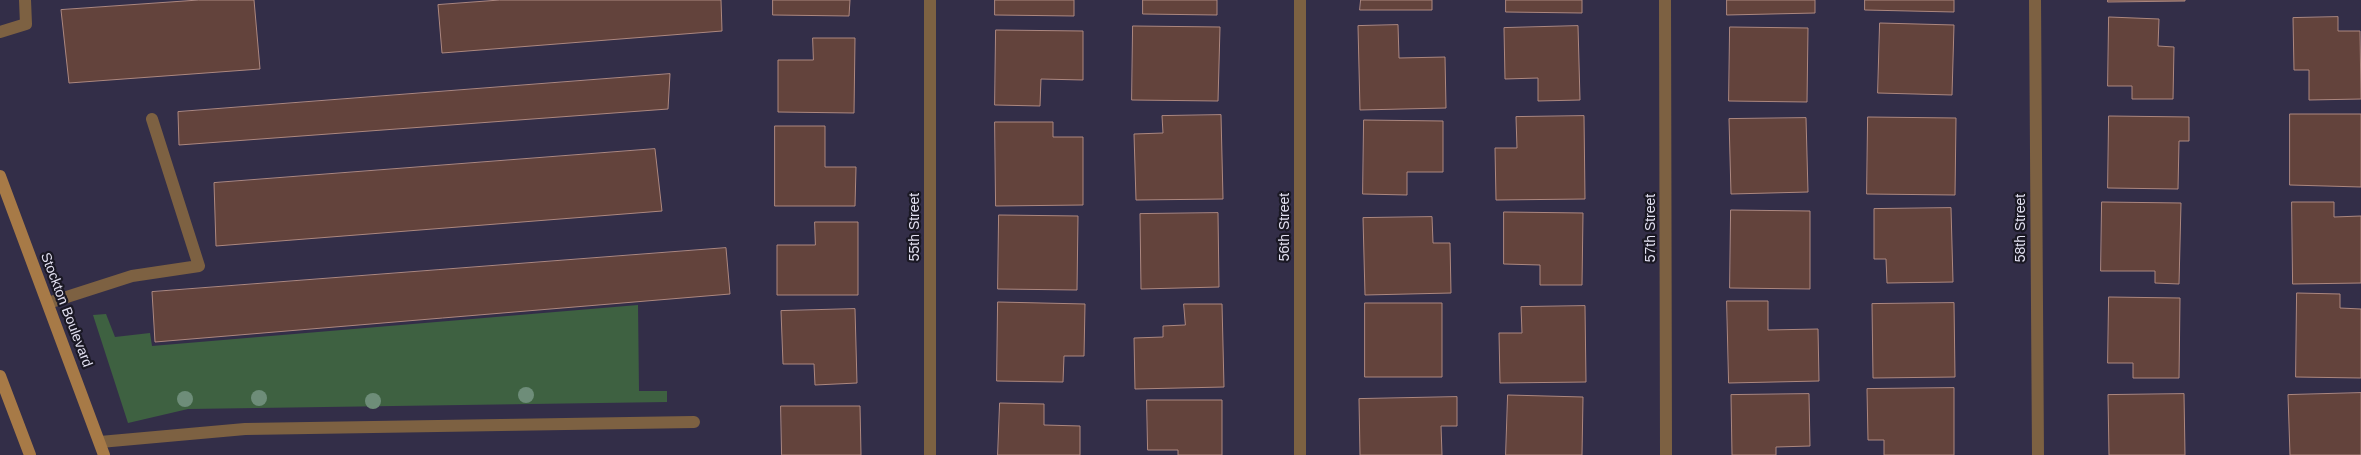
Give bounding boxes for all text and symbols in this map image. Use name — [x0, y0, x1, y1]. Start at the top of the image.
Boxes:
street label: 55th Street — [907, 193, 923, 261]
street label: 56th Street — [1277, 193, 1293, 261]
street label: 57th Street — [1643, 194, 1659, 262]
street label: 58th Street — [2013, 194, 2029, 262]
street label: Stockton Boulevard — [36, 250, 96, 370]

